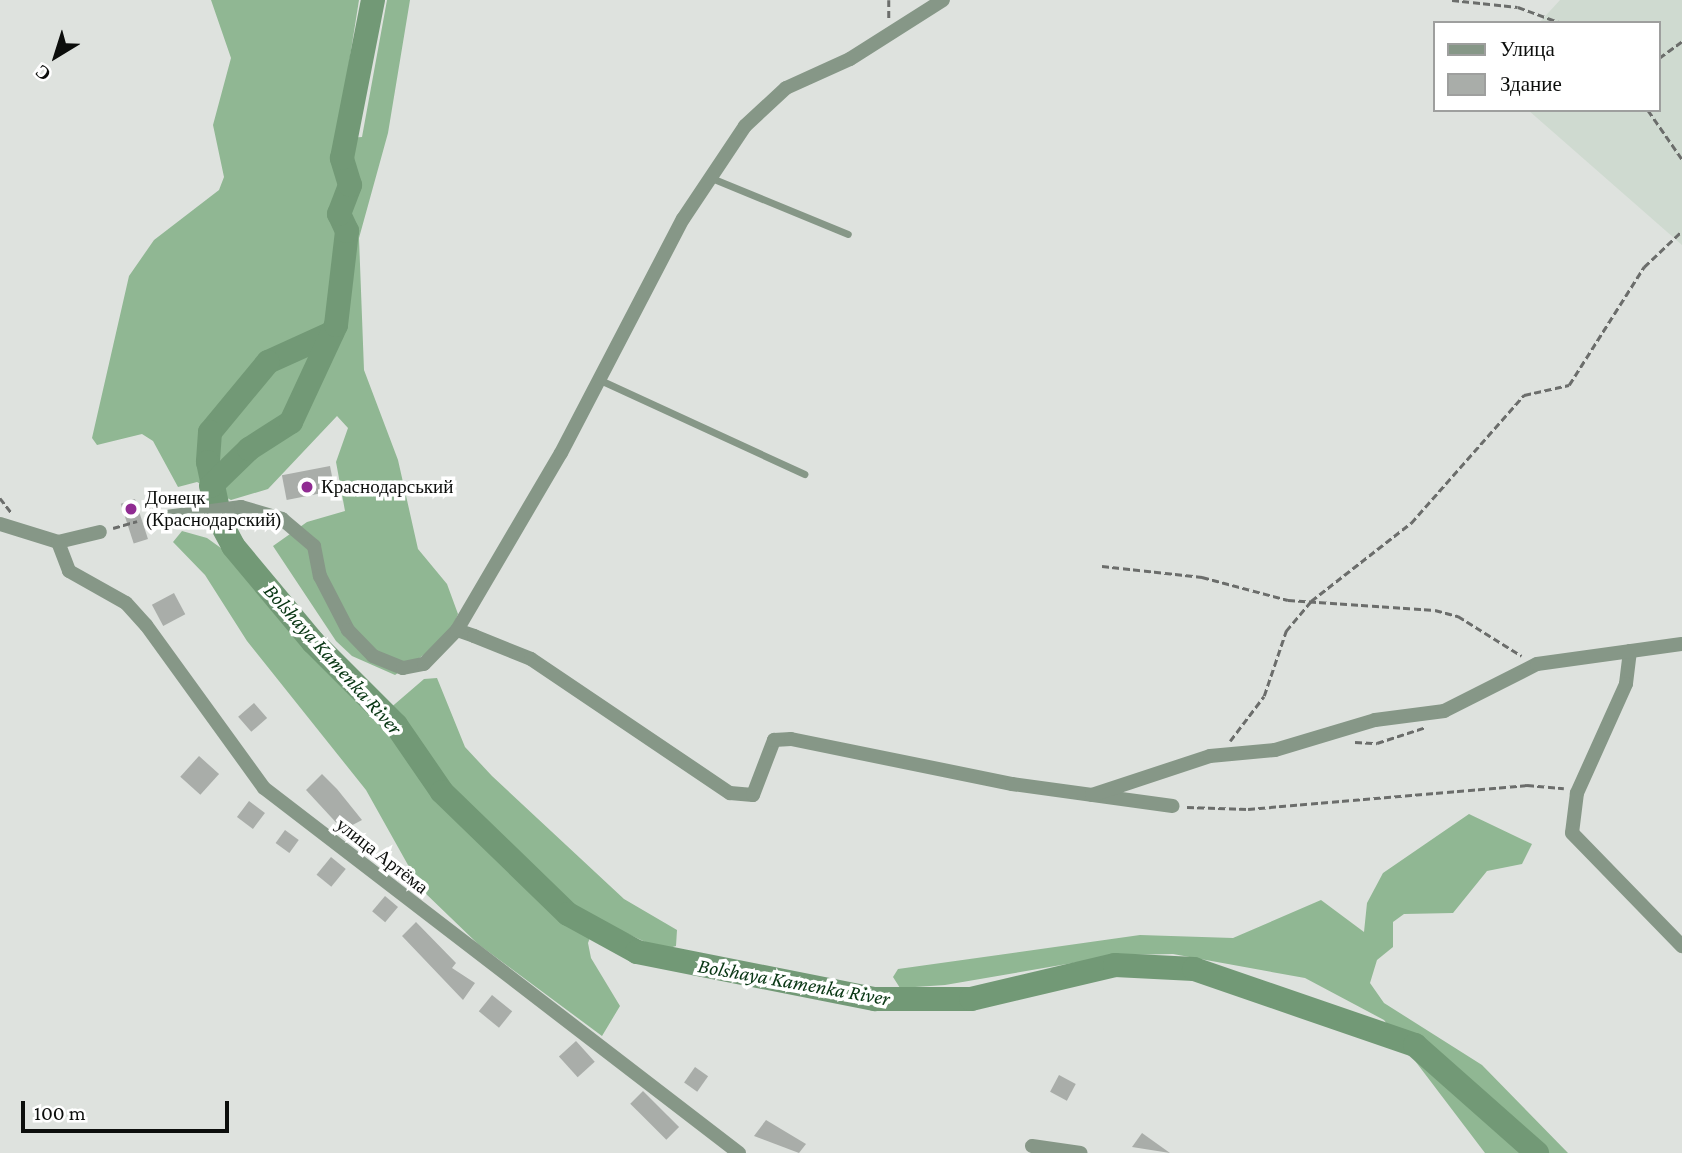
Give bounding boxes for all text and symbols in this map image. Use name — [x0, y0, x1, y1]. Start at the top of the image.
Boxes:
north arrow — [21, 21, 91, 91]
legend — [1434, 21, 1661, 112]
text: Улица — [1500, 37, 1555, 61]
text: С — [31, 60, 55, 85]
text: Здание — [1500, 72, 1562, 96]
place label: Краснодарський — [321, 476, 453, 498]
marker: Краснодарський — [299, 479, 315, 495]
place label: Донецк (Краснодарский) — [145, 487, 282, 531]
marker: Донецк (Краснодарский) — [123, 501, 139, 517]
water label: Bolshaya Kamenka River — [259, 578, 407, 740]
street label: улица Артёма — [331, 813, 433, 899]
water label: Bolshaya Kamenka River — [696, 953, 892, 1011]
scale bar — [24, 1086, 233, 1130]
text: 100 m — [34, 1101, 86, 1125]

